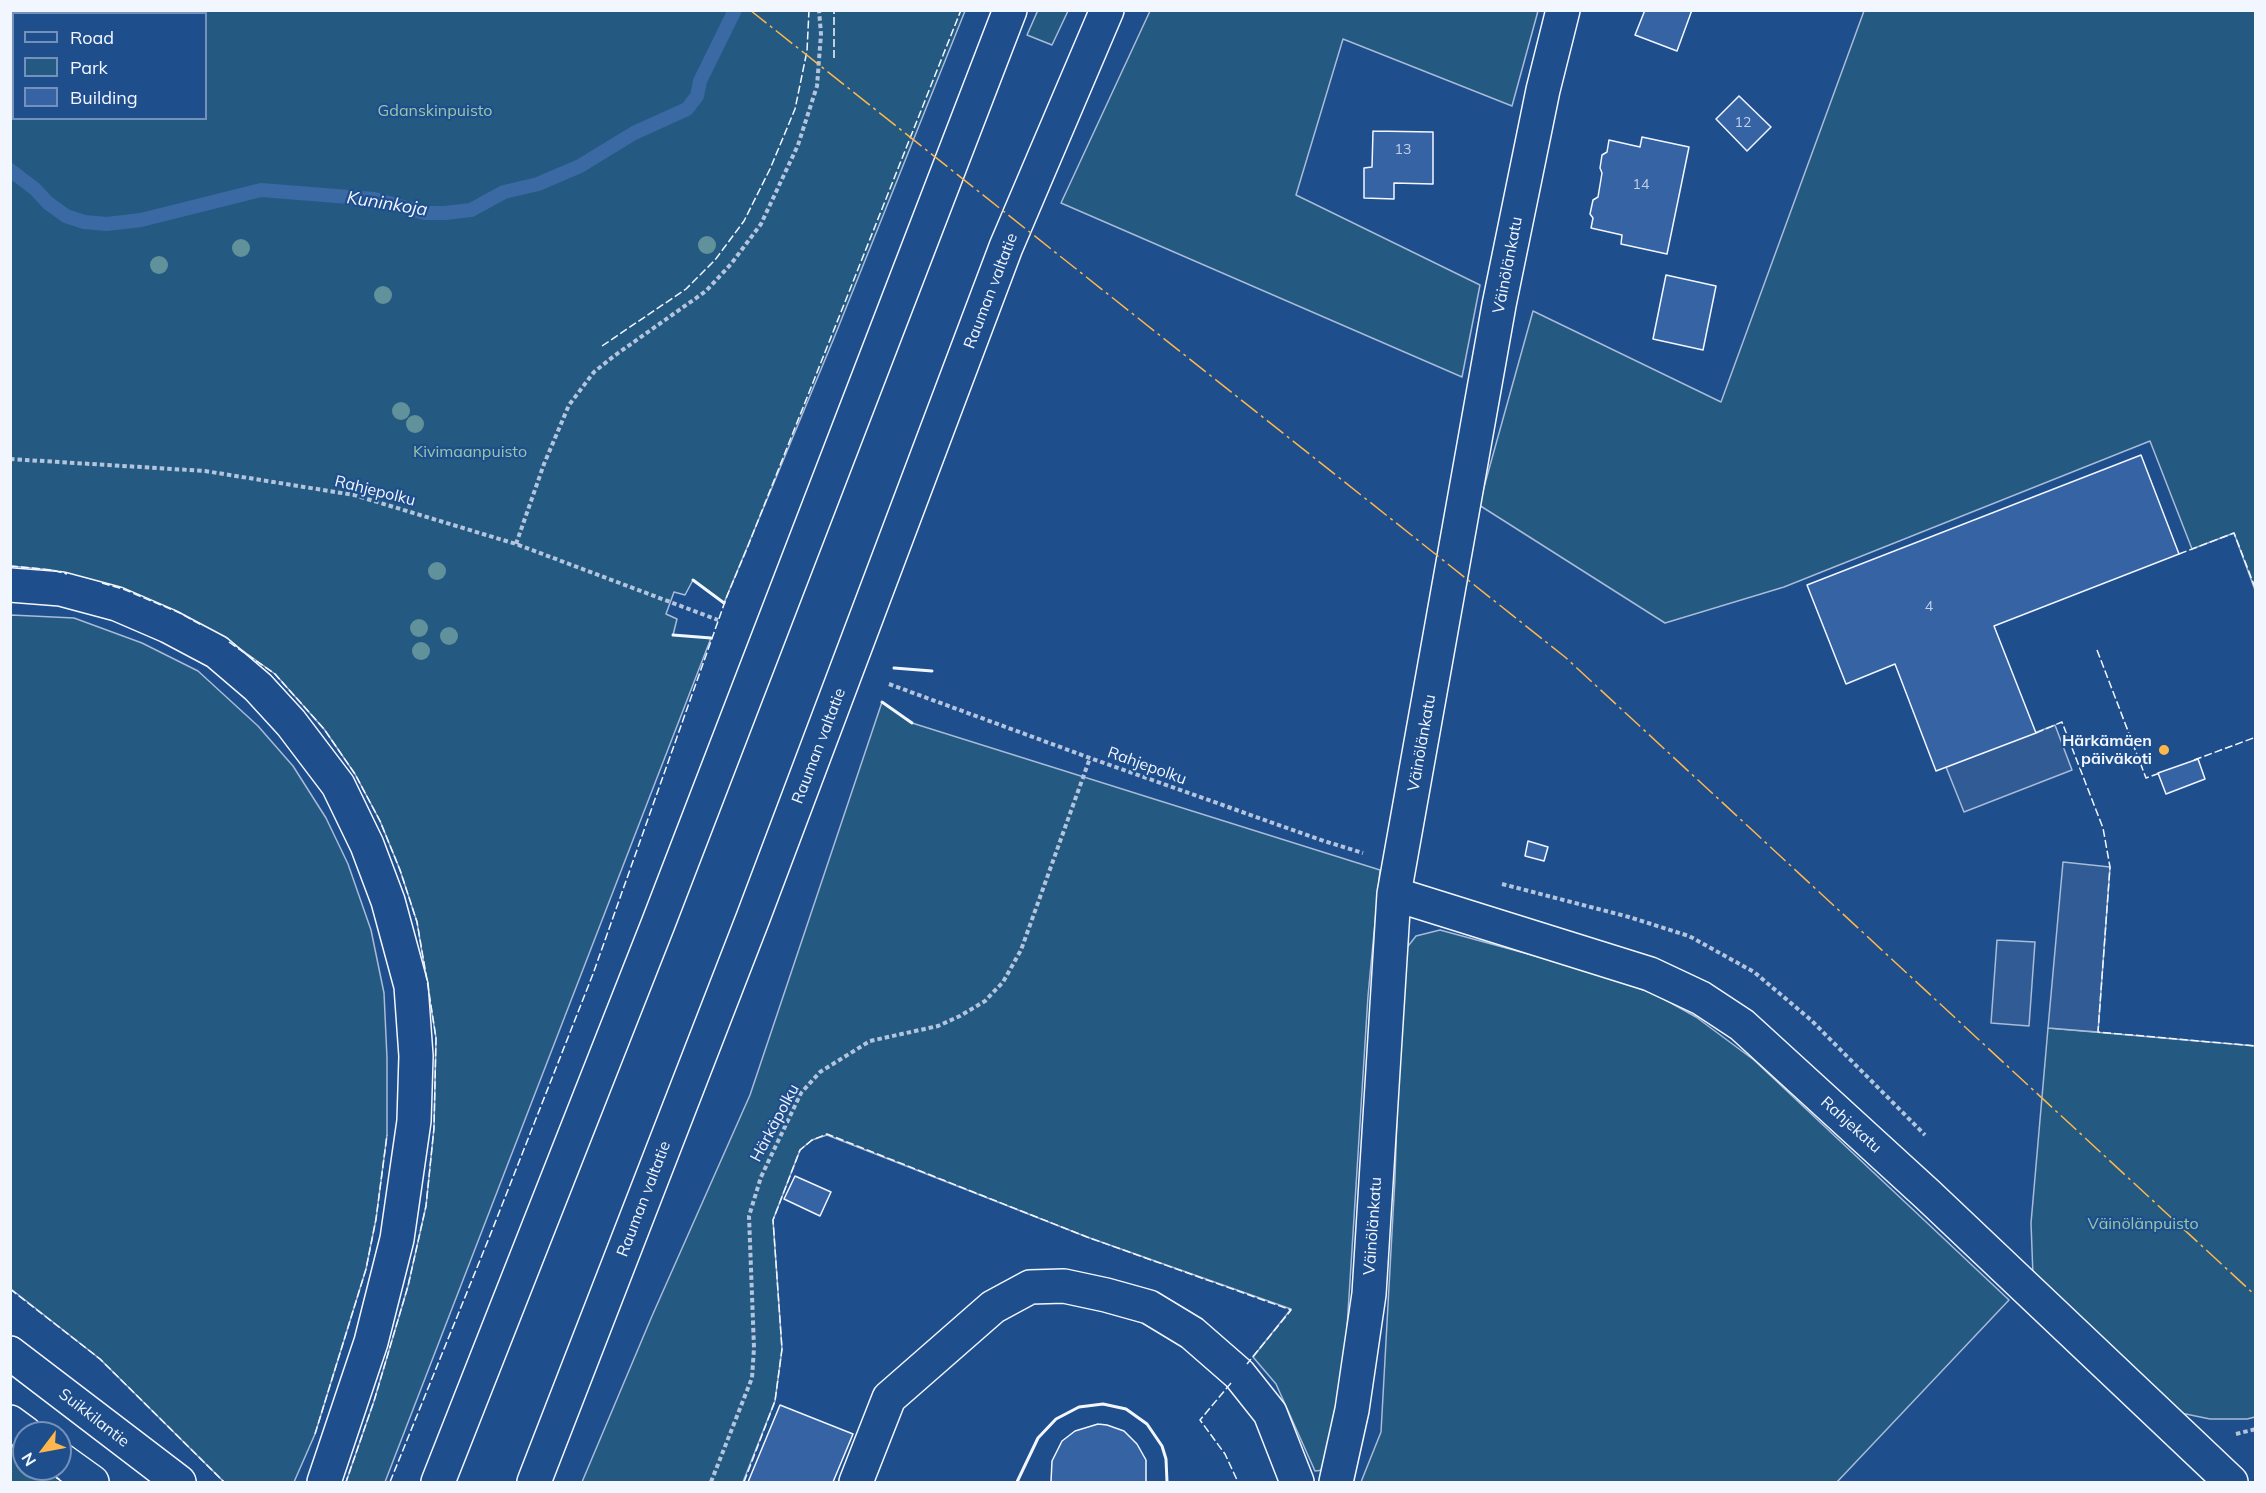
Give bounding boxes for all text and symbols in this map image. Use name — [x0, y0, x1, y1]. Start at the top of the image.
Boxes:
legend — [12, 12, 207, 120]
text: Road — [70, 26, 114, 49]
text: Park — [70, 56, 108, 79]
text: Building — [70, 86, 138, 109]
park label: Gdanskinpuisto — [378, 101, 492, 121]
house number: 12 — [1735, 115, 1751, 131]
house number: 13 — [1395, 142, 1411, 158]
house number: 14 — [1633, 177, 1649, 193]
water label: Kuninkoja — [345, 187, 429, 221]
street label: Väinölänkatu — [1489, 215, 1527, 315]
street label: Rauman valtatie — [960, 231, 1022, 351]
park label: Kivimaanpuisto — [413, 442, 527, 462]
street label: Rahjepolku — [333, 472, 417, 510]
house number: 4 — [1925, 599, 1933, 615]
street label: Rauman valtatie — [788, 686, 850, 806]
street label: Väinölänkatu — [1404, 693, 1440, 793]
place label: Härkämäen päiväkoti — [2062, 731, 2152, 769]
street label: Rahjepolku — [1105, 743, 1189, 789]
marker: Härkämäen päiväkoti — [2157, 743, 2171, 757]
street label: Härkäpolku — [746, 1081, 804, 1165]
street label: Rahjekatu — [1817, 1093, 1885, 1157]
street label: Rauman valtatie — [613, 1139, 675, 1259]
street label: Väinölänkatu — [1360, 1176, 1386, 1276]
park label: Väinölänpuisto — [2087, 1214, 2199, 1234]
street label: Suikkilantie — [55, 1385, 133, 1451]
north arrow — [12, 1421, 72, 1481]
text: N — [17, 1449, 40, 1470]

